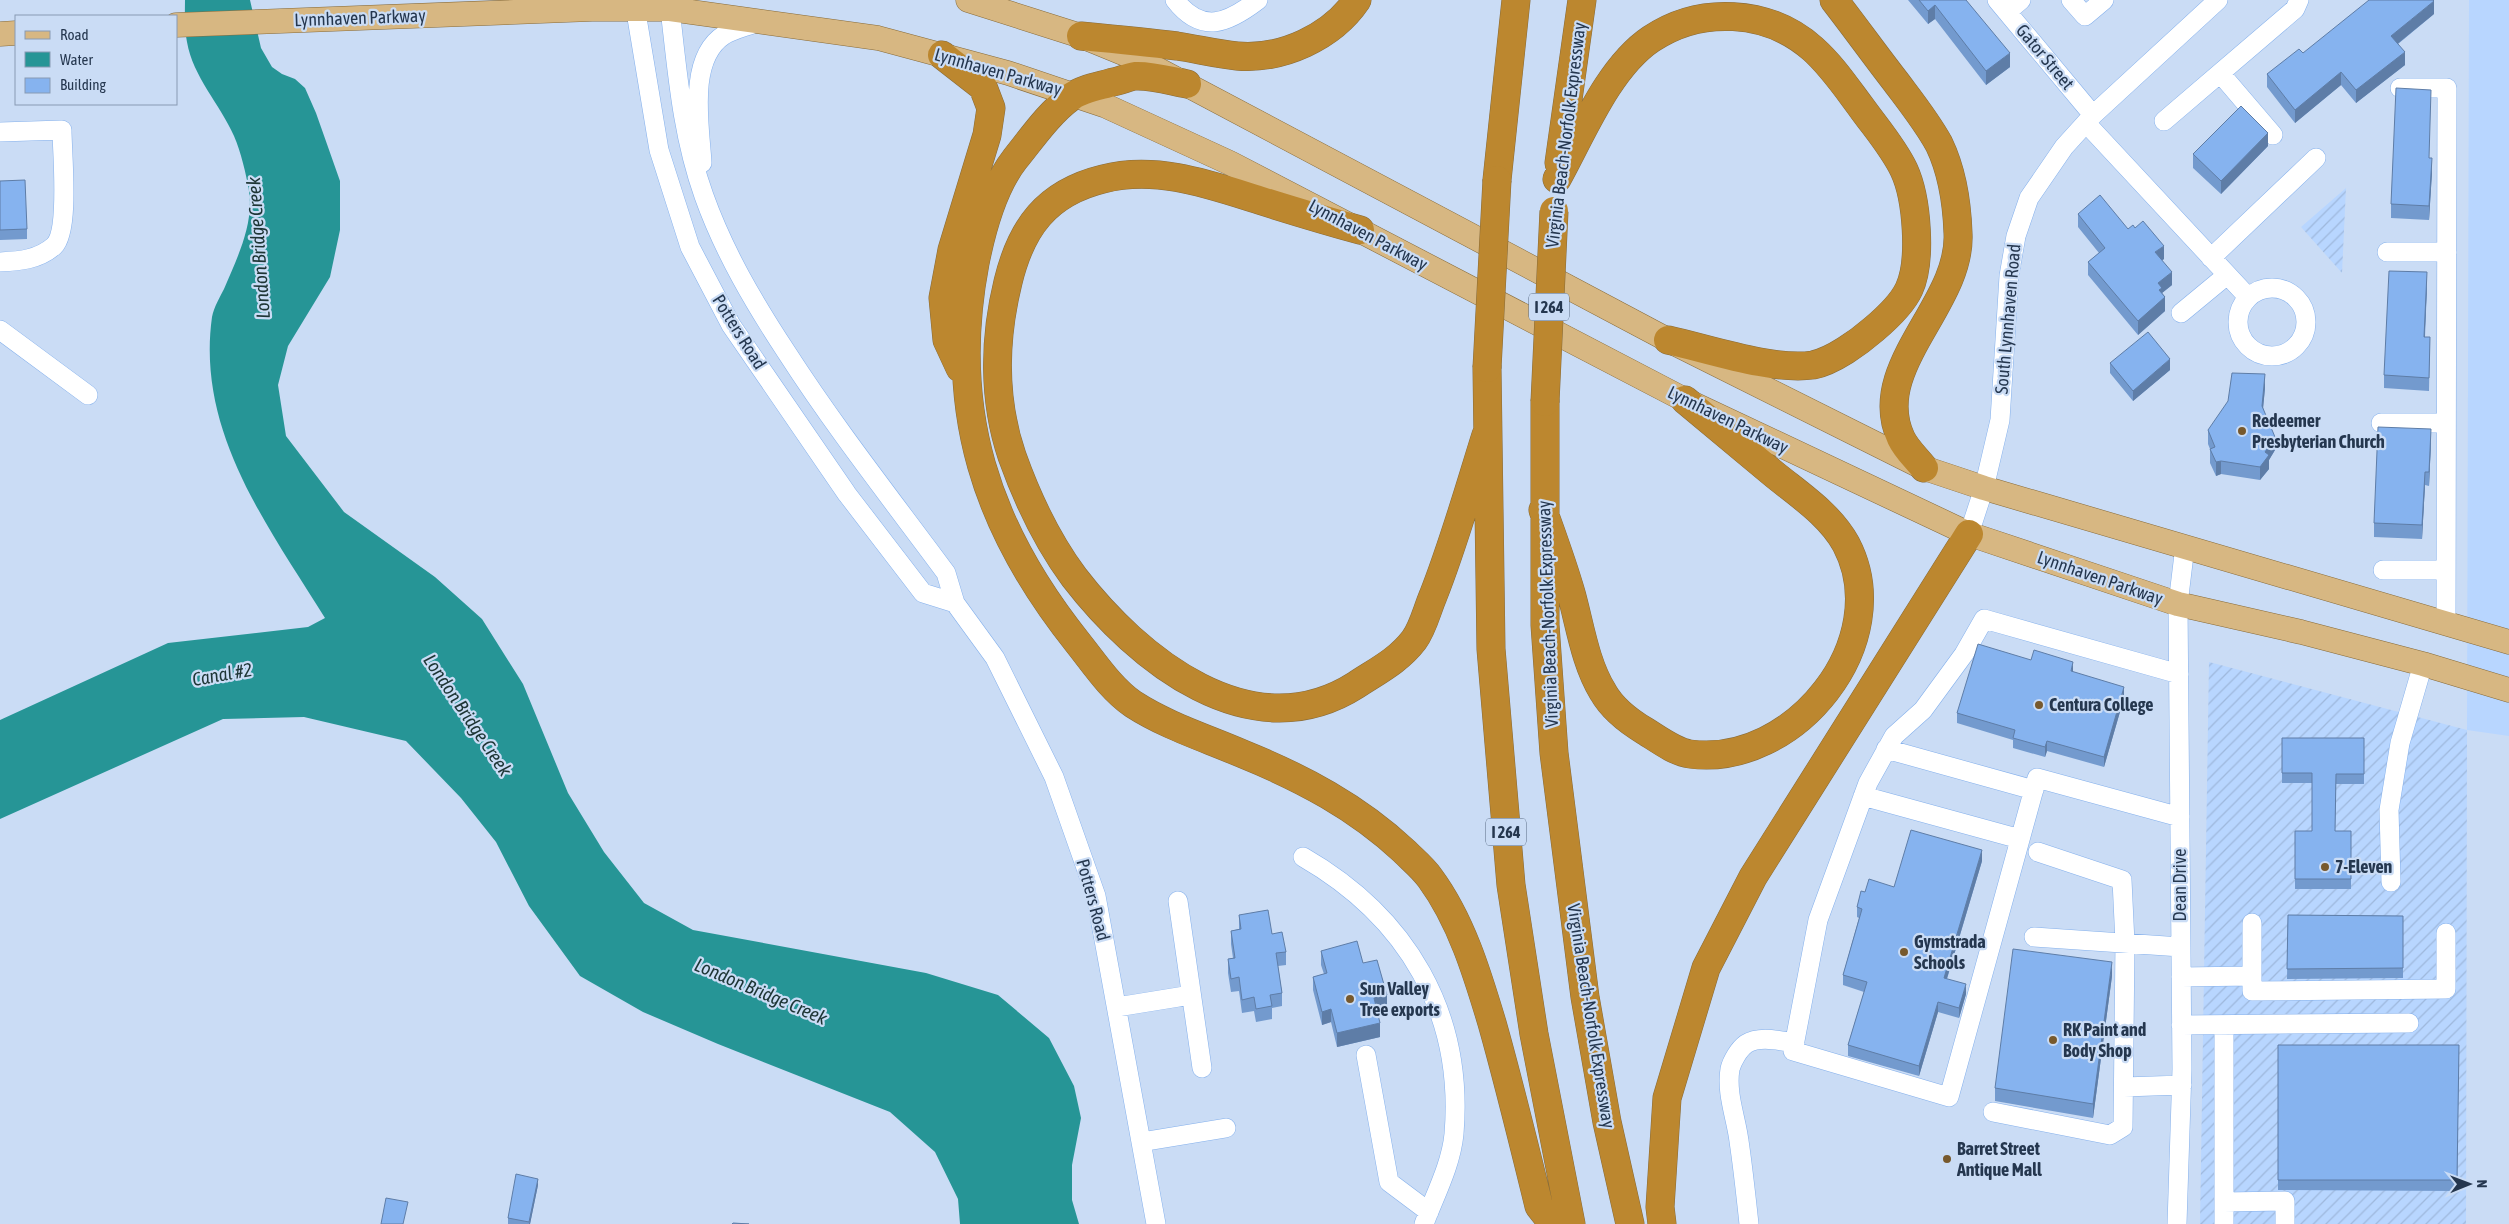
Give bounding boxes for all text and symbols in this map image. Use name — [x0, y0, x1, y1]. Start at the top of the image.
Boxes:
street label: Lynnhaven Parkway — [294, 5, 426, 30]
legend — [15, 15, 178, 105]
street label: Gator Street — [2012, 20, 2079, 94]
street label: Virginia Beach-Norfolk Expressway — [1541, 21, 1590, 249]
text: Road — [60, 26, 89, 43]
street label: Lynnhaven Parkway — [932, 43, 1064, 100]
text: Water — [60, 51, 93, 68]
text: Building — [60, 76, 106, 93]
water label: London Bridge Creek — [242, 176, 274, 320]
street label: Lynnhaven Parkway — [1305, 194, 1431, 275]
street label: South Lynnhaven Road — [1990, 243, 2025, 395]
street label: Potters Road — [708, 291, 771, 373]
road number: I 264 — [1529, 294, 1569, 320]
street label: Lynnhaven Parkway — [1665, 381, 1792, 458]
place label: Redeemer Presbyterian Church — [2252, 410, 2385, 452]
marker: Redeemer Presbyterian Church — [2236, 425, 2248, 437]
street label: Virginia Beach-Norfolk Expressway — [1533, 500, 1562, 728]
street label: Lynnhaven Parkway — [2035, 546, 2166, 609]
water label: London Bridge Creek — [419, 650, 517, 780]
water label: Canal #2 — [190, 658, 254, 690]
place label: Centura College — [2049, 694, 2153, 715]
marker: Centura College — [2033, 699, 2045, 711]
road number: I 264 — [1486, 819, 1526, 846]
street label: Dean Drive — [2169, 849, 2190, 921]
place label: 7-Eleven — [2335, 856, 2393, 877]
street label: Potters Road — [1072, 857, 1114, 943]
marker: 7-Eleven — [2319, 861, 2331, 873]
street label: Virginia Beach-Norfolk Expressway — [1563, 902, 1620, 1130]
place label: Gymstrada Schools — [1914, 931, 1986, 973]
marker: Gymstrada Schools — [1898, 946, 1910, 958]
water label: London Bridge Creek — [691, 953, 831, 1029]
place label: Sun Valley Tree exports — [1360, 978, 1440, 1020]
marker: Sun Valley Tree exports — [1344, 993, 1356, 1005]
place label: RK Paint and Body Shop — [2063, 1019, 2146, 1061]
marker: RK Paint and Body Shop — [2047, 1034, 2059, 1046]
place label: Barret Street Antique Mall — [1956, 1138, 2042, 1180]
marker: Barret Street Antique Mall — [1941, 1153, 1953, 1165]
north arrow — [2444, 1159, 2494, 1209]
text: N — [2474, 1180, 2490, 1188]

